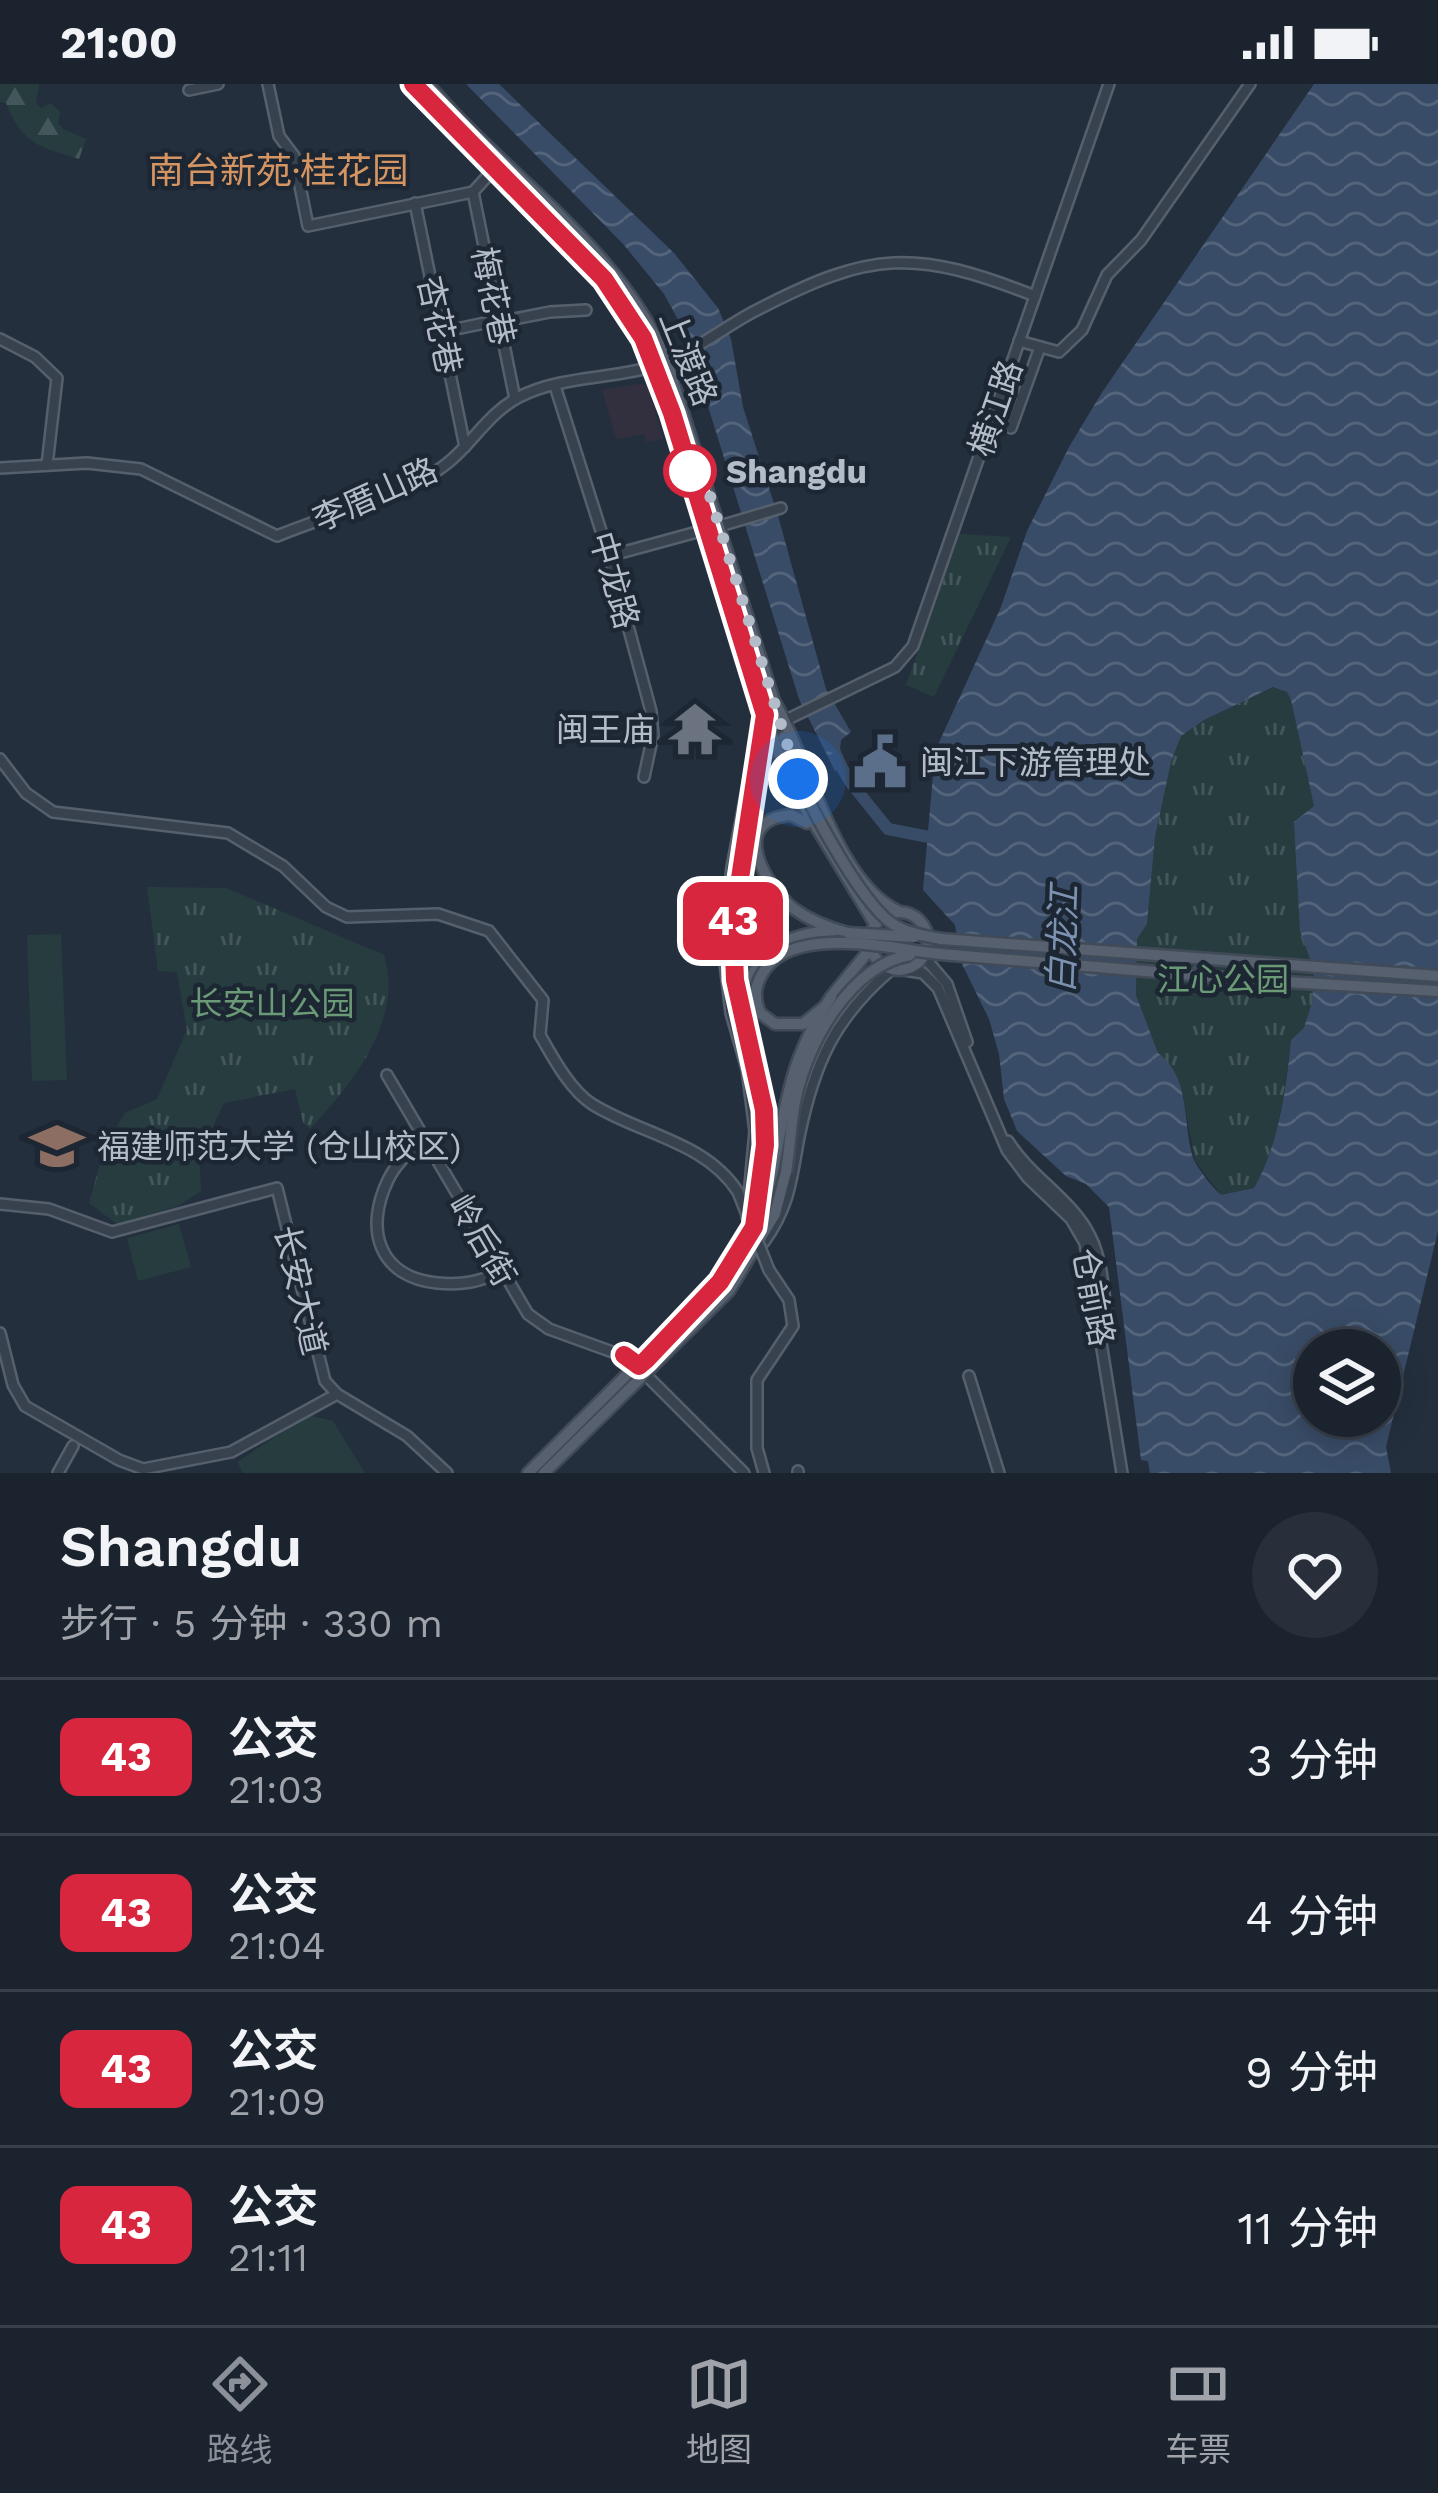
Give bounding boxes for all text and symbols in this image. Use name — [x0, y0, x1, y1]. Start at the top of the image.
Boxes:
text: 21:00 — [60, 16, 178, 69]
district label: 南台新苑·桂花园 — [148, 150, 408, 192]
street label: 梅花巷 — [464, 244, 523, 349]
street label: 杏花巷 — [410, 273, 469, 378]
street label: 上渡路 — [652, 305, 725, 411]
street label: 横江路 — [961, 355, 1030, 461]
marker: Shangdu — [665, 446, 715, 496]
street label: 李厝山路 — [307, 450, 443, 539]
place label: Shangdu — [726, 452, 867, 491]
street label: 中龙路 — [582, 527, 647, 633]
temple icon: 闽王庙 — [666, 700, 724, 758]
place label: 闽王庙 — [556, 710, 655, 749]
public building icon: 闽江下游管理处 — [851, 733, 909, 791]
place label: 闽江下游管理处 — [920, 743, 1151, 782]
your location — [768, 749, 828, 809]
water label: 白龙江 — [1040, 880, 1086, 994]
line badge: 43 — [679, 882, 787, 960]
text: 43 — [707, 896, 759, 945]
park label: 江心公园 — [1157, 960, 1289, 999]
park label: 长安山公园 — [190, 984, 355, 1023]
school or university icon: 福建师范大学 (仓山校区) — [28, 1117, 86, 1175]
place label: 福建师范大学 (仓山校区) — [97, 1127, 461, 1166]
street label: 岭后街 — [441, 1188, 524, 1293]
street label: 长安大道 — [267, 1221, 334, 1359]
street label: 仓前路 — [1065, 1245, 1122, 1349]
map controls — [1293, 1329, 1401, 1437]
button: layers — [1293, 1329, 1401, 1437]
button: heart — [1252, 1512, 1378, 1638]
text: Shangdu — [60, 1513, 302, 1580]
text: 步行 · 5 分钟 · 330 m — [60, 1601, 443, 1646]
text: 公交 — [228, 1712, 318, 1765]
text: 43 — [100, 1732, 152, 1781]
text: 3 分钟 — [1246, 1734, 1378, 1787]
text: 21:03 — [228, 1767, 324, 1812]
text: 公交 — [228, 1868, 318, 1921]
text: 43 — [100, 1888, 152, 1937]
text: 4 分钟 — [1245, 1890, 1378, 1943]
text: 21:04 — [228, 1923, 326, 1968]
text: 公交 — [228, 2024, 318, 2077]
text: 43 — [100, 2044, 152, 2093]
text: 9 分钟 — [1245, 2046, 1378, 2099]
text: 21:09 — [228, 2079, 326, 2124]
text: 公交 — [228, 2180, 318, 2233]
text: 43 — [100, 2200, 152, 2249]
text: 11 分钟 — [1238, 2202, 1378, 2255]
text: 21:11 — [228, 2235, 308, 2280]
tab: 路线 — [207, 2351, 273, 2471]
tab: 地图 — [686, 2351, 752, 2471]
tab: 车票 — [1165, 2351, 1231, 2471]

